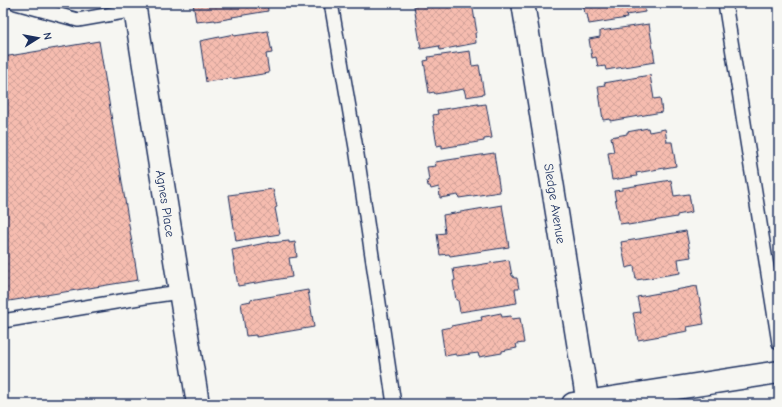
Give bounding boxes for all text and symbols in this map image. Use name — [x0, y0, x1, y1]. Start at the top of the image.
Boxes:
north arrow — [18, 18, 58, 58]
text: N — [40, 31, 54, 41]
street label: Sledge Avenue — [541, 162, 569, 245]
street label: Agnes Place — [153, 169, 178, 239]

